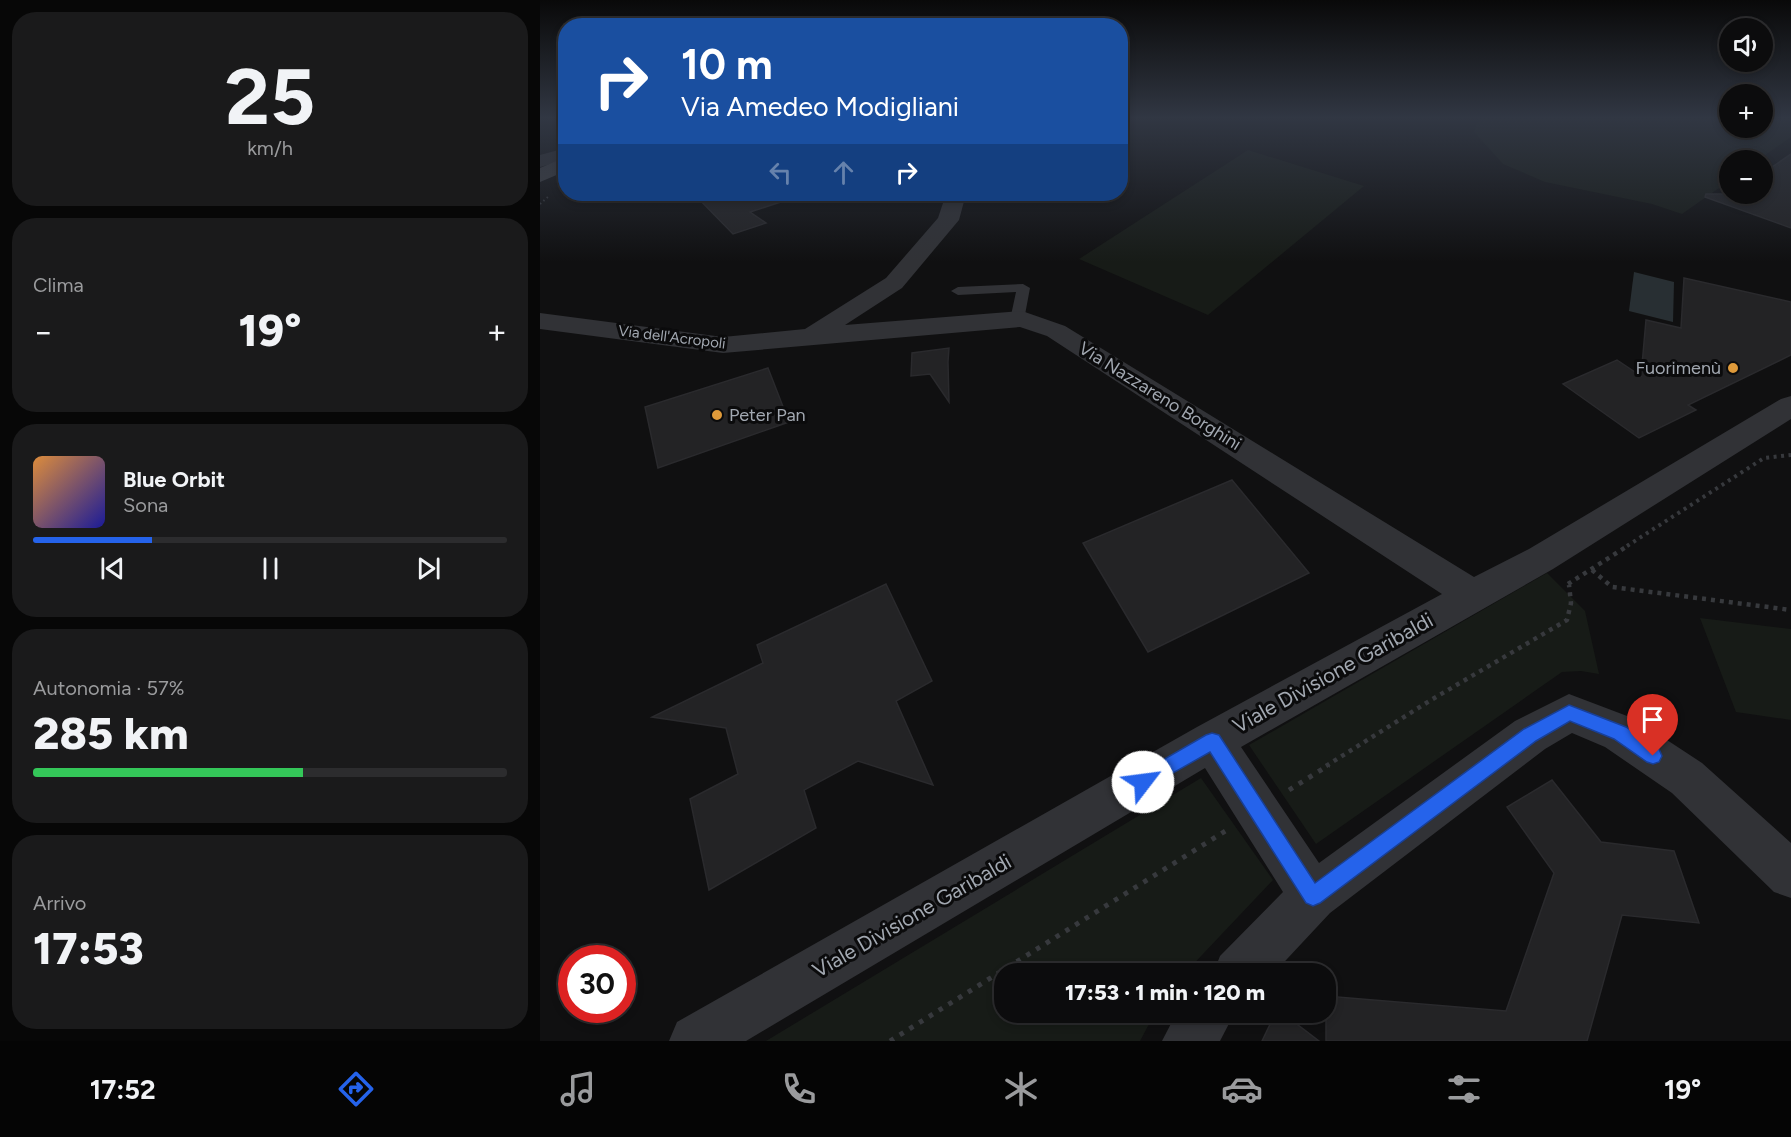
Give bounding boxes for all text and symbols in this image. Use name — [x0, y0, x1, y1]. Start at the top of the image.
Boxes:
map controls — [1719, 18, 1773, 204]
button: sound — [1719, 18, 1773, 72]
text: 10 m — [681, 39, 773, 90]
icon: right — [582, 42, 660, 120]
text: 25 — [225, 50, 315, 144]
button: + — [1719, 84, 1773, 138]
text: Via Amedeo Modigliani — [681, 90, 959, 123]
text: km/h — [247, 136, 293, 160]
button: − — [1719, 150, 1773, 204]
icon: left — [764, 156, 797, 189]
icon: ahead — [827, 156, 860, 189]
icon: right — [890, 156, 923, 189]
text: Clima — [33, 273, 84, 297]
text: 19° — [239, 303, 301, 357]
text: − — [33, 312, 54, 351]
text: + — [486, 312, 507, 351]
street label: Via dell'Acropoli — [617, 321, 727, 353]
street label: Via Nazzareno Borghini — [1075, 337, 1245, 455]
place label: Fuorimenù — [1635, 357, 1721, 379]
marker: Fuorimenù — [1726, 361, 1740, 375]
place label: Peter Pan — [729, 404, 806, 426]
marker: Peter Pan — [710, 408, 724, 422]
text: Blue Orbit — [123, 466, 225, 493]
text: Sona — [123, 493, 168, 517]
icon: previous — [96, 552, 129, 585]
icon: pause — [254, 552, 287, 585]
icon: next — [412, 552, 445, 585]
street label: Viale Divisione Garibaldi — [1228, 607, 1437, 738]
text: Autonomia · 57% — [33, 676, 184, 700]
pin — [1627, 694, 1678, 756]
icon: arrive — [1636, 703, 1669, 736]
text: 285 km — [33, 706, 189, 760]
position arrow — [1111, 750, 1175, 814]
street label: Viale Divisione Garibaldi — [808, 848, 1016, 983]
text: Arrivo — [33, 891, 86, 915]
text: 17:53 — [33, 921, 144, 975]
speed limit sign: 30 — [558, 945, 636, 1023]
text: 17:53 · 1 min · 120 m — [1065, 979, 1265, 1006]
icon: directions — [335, 1068, 377, 1110]
icon: music — [557, 1068, 599, 1110]
icon: phone — [778, 1068, 820, 1110]
icon: climate — [1000, 1068, 1042, 1110]
icon: car — [1221, 1068, 1263, 1110]
icon: filters — [1443, 1068, 1485, 1110]
text: 17:52 — [90, 1073, 156, 1106]
text: 19° — [1664, 1073, 1701, 1106]

